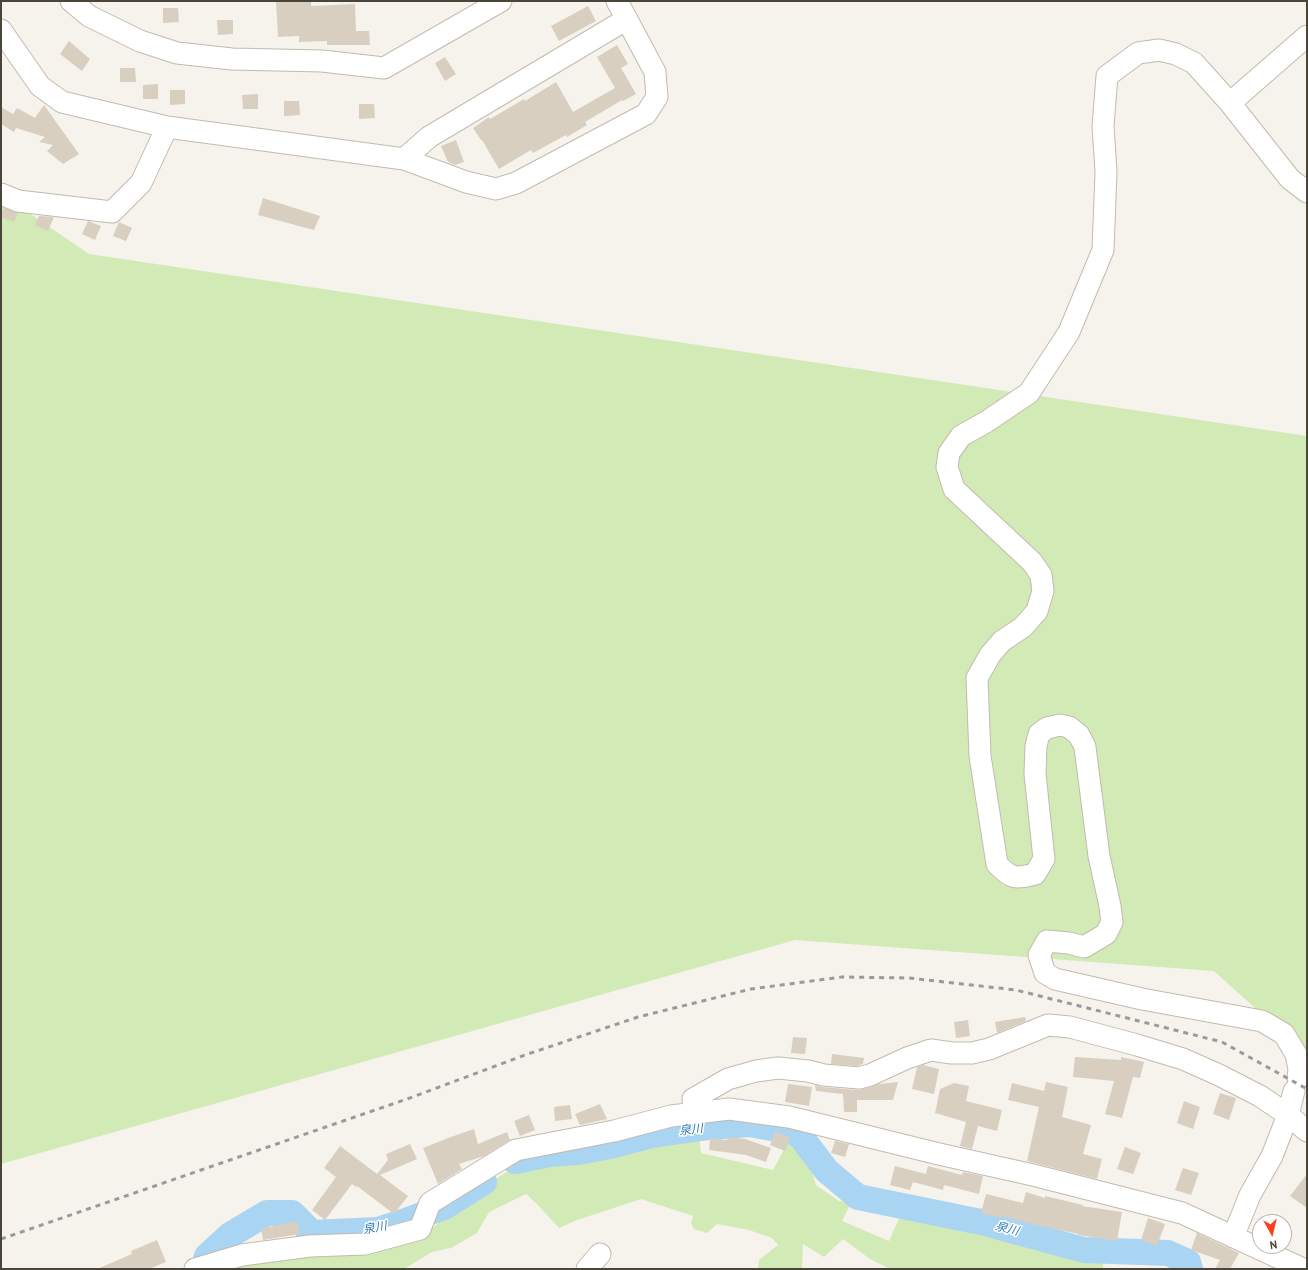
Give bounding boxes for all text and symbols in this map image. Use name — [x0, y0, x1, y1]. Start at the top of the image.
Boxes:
water label: 泉川 — [678, 1122, 704, 1138]
north arrow — [1252, 1214, 1292, 1254]
water label: 泉川 — [362, 1219, 388, 1237]
water label: 泉川 — [994, 1219, 1020, 1239]
text: N — [1269, 1237, 1278, 1252]

